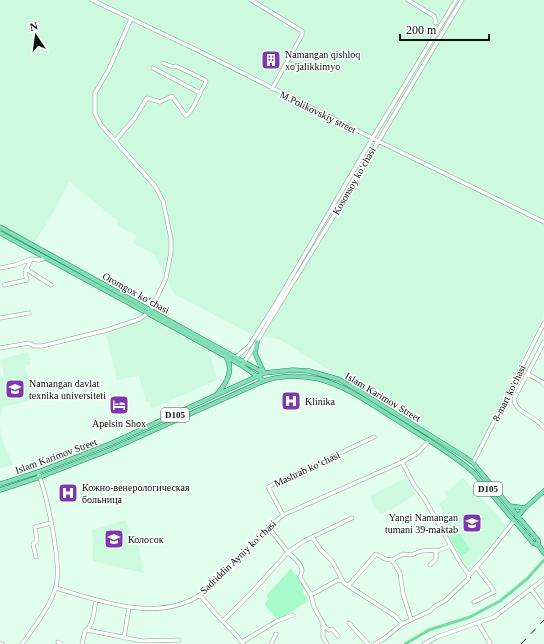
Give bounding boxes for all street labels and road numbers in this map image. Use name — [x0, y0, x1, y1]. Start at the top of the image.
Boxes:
street label: M.Polikovskiy street — [278, 89, 358, 135]
street label: Kosonsoy koʻchasi — [330, 145, 378, 217]
street label: Oromgox ko‘chasi — [101, 270, 172, 316]
street label: 8-mart ko'chasi — [490, 363, 528, 423]
street label: Islam Karimov Street — [343, 370, 423, 424]
road number: D105 — [161, 408, 189, 422]
street label: Islam Karimov Street — [14, 436, 99, 476]
street label: Mashrab koʻchasi — [272, 449, 342, 489]
road number: D105 — [474, 482, 502, 496]
street label: Sadriddin Ayniy koʻchasi — [198, 518, 278, 596]

